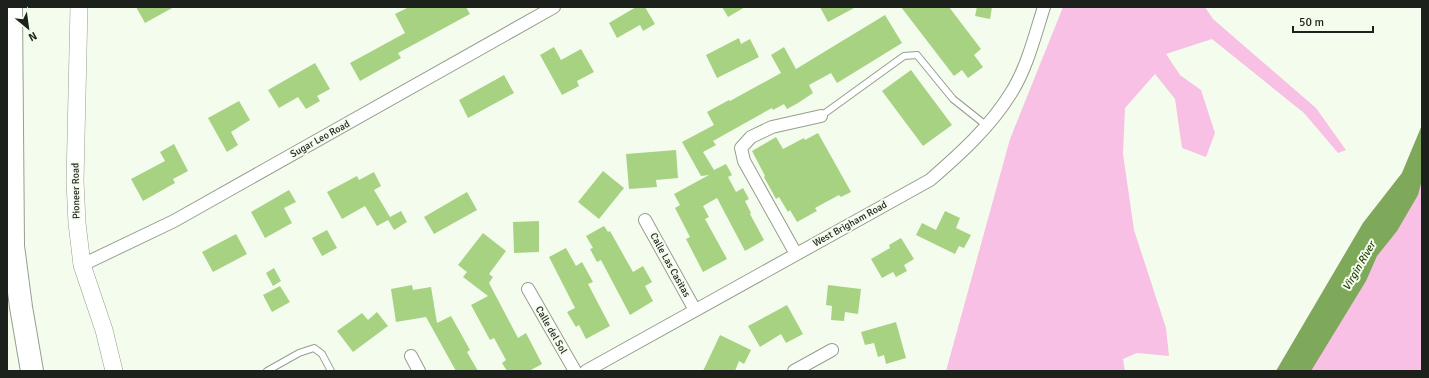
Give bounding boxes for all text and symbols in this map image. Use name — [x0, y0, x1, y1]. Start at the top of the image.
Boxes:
north arrow — [8, 8, 48, 48]
scale bar — [1293, 8, 1373, 34]
text: 50 m — [1299, 15, 1324, 30]
text: N — [26, 29, 39, 44]
street label: Sugar Leo Road — [288, 118, 352, 160]
street label: Pioneer Road — [70, 163, 82, 219]
street label: West Brigham Road — [811, 199, 889, 249]
street label: Calle Las Casitas — [647, 231, 693, 300]
water label: Virgin River — [1340, 238, 1379, 293]
street label: Calle del Sol — [533, 304, 569, 356]

